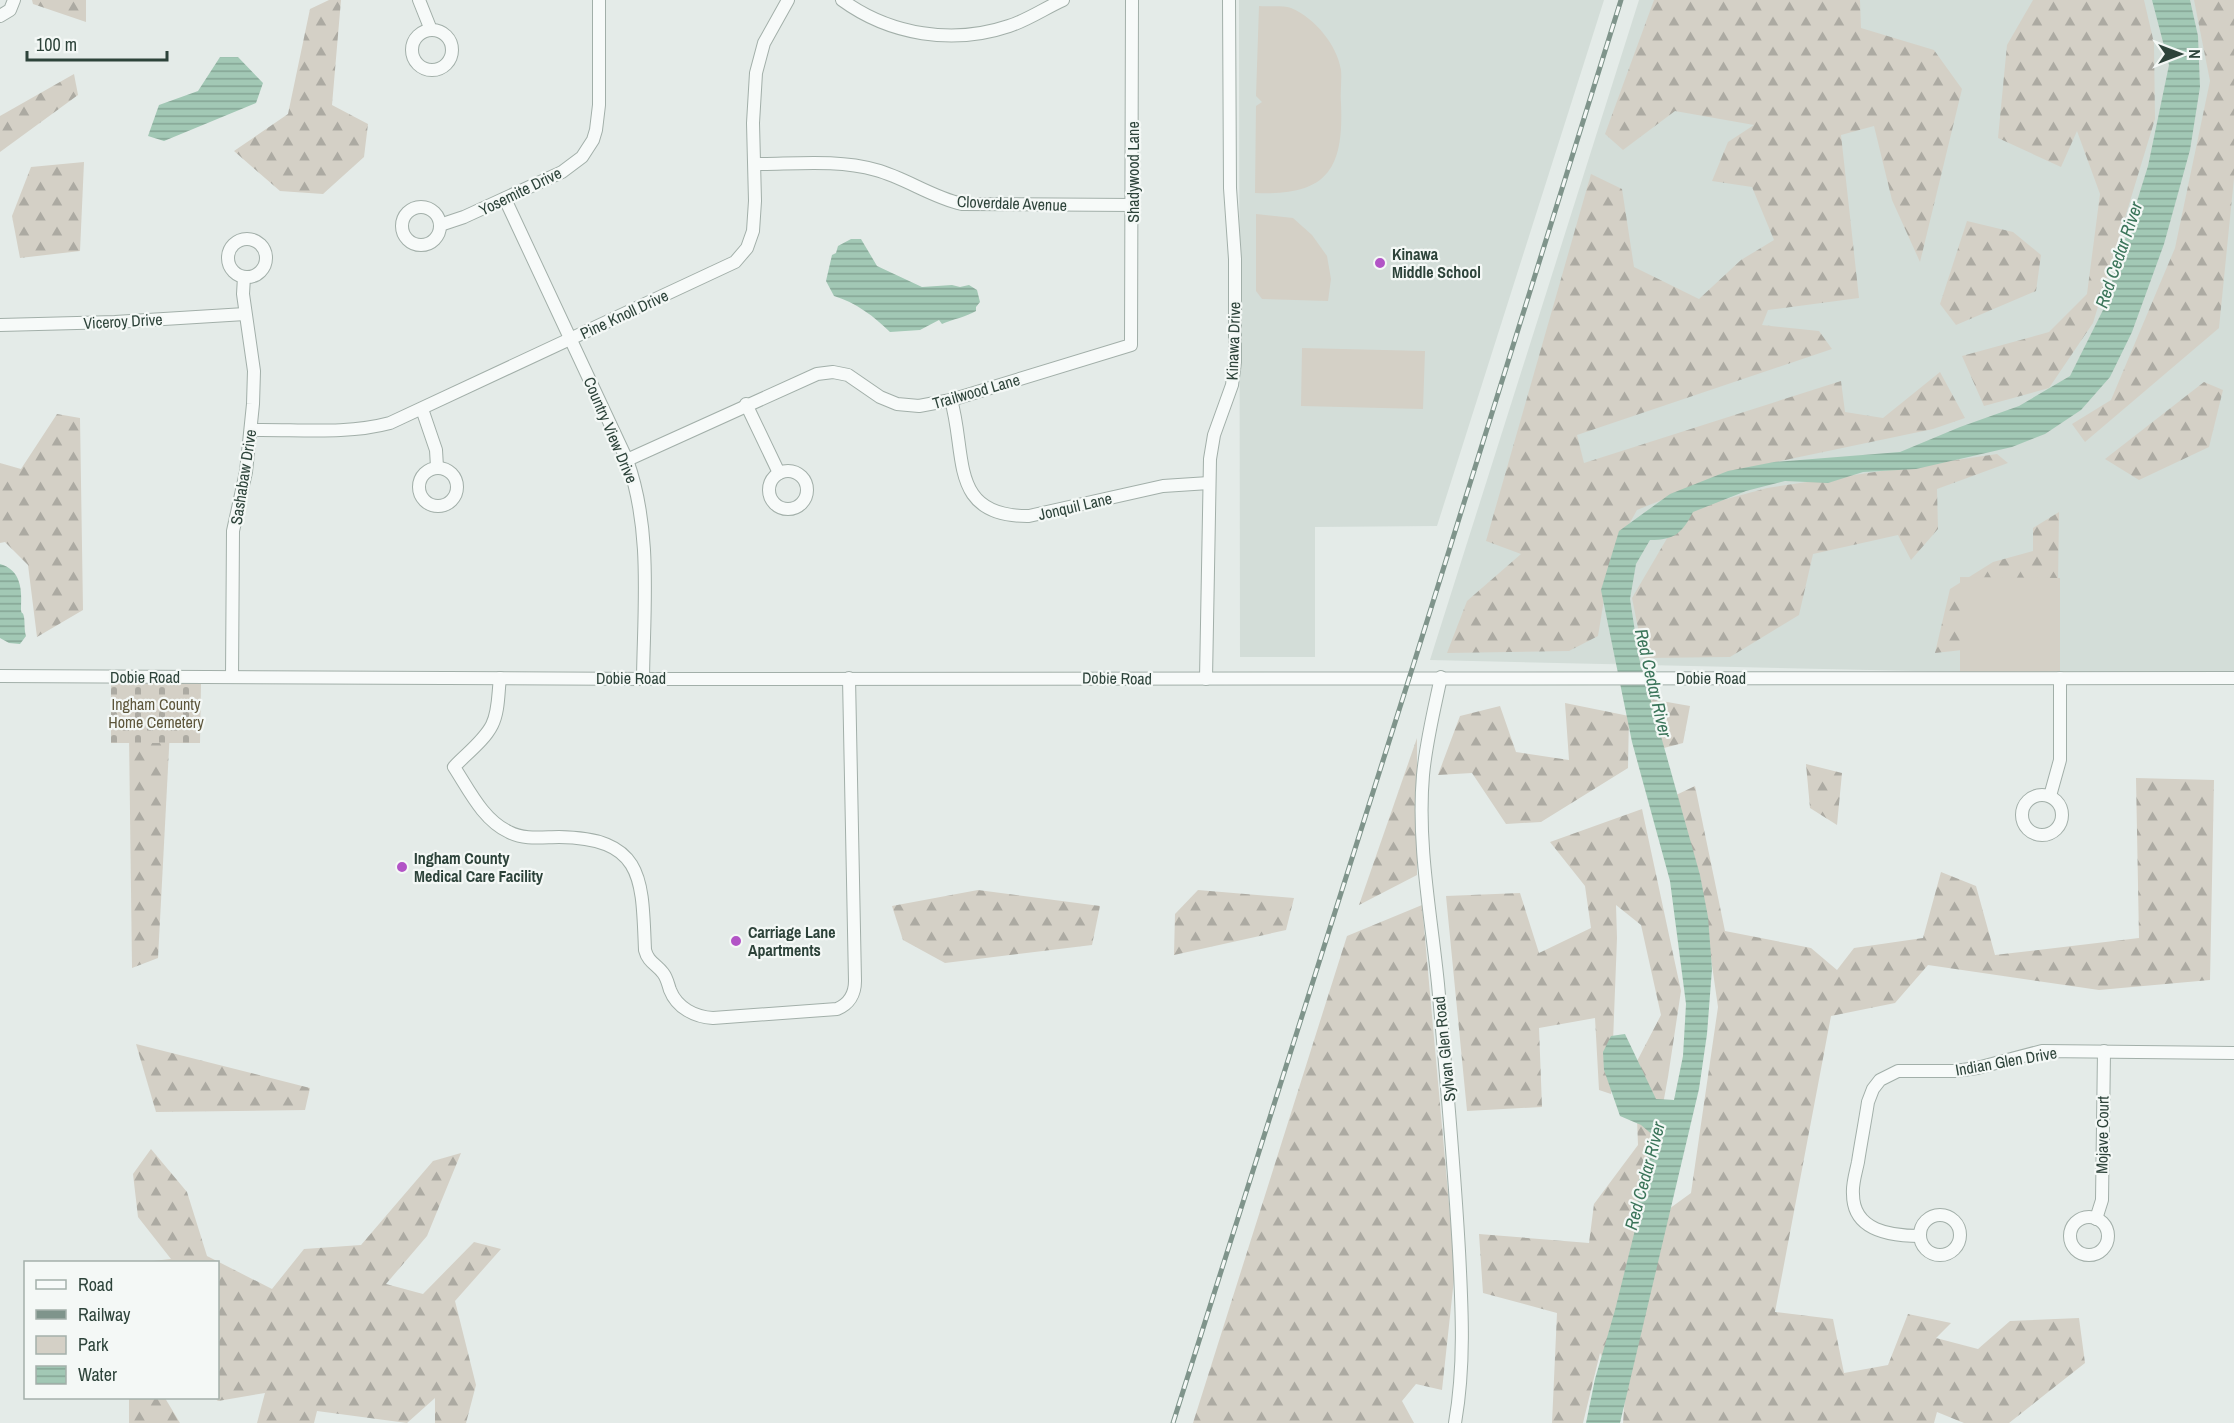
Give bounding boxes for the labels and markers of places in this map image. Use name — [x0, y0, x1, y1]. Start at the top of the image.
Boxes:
place label: Kinawa Middle School — [1392, 243, 1481, 283]
marker: Kinawa Middle School — [1373, 256, 1387, 270]
place label: Ingham County Medical Care Facility — [414, 847, 544, 887]
marker: Ingham County Medical Care Facility — [395, 860, 409, 874]
place label: Carriage Lane Apartments — [748, 921, 836, 961]
marker: Carriage Lane Apartments — [729, 934, 743, 948]

